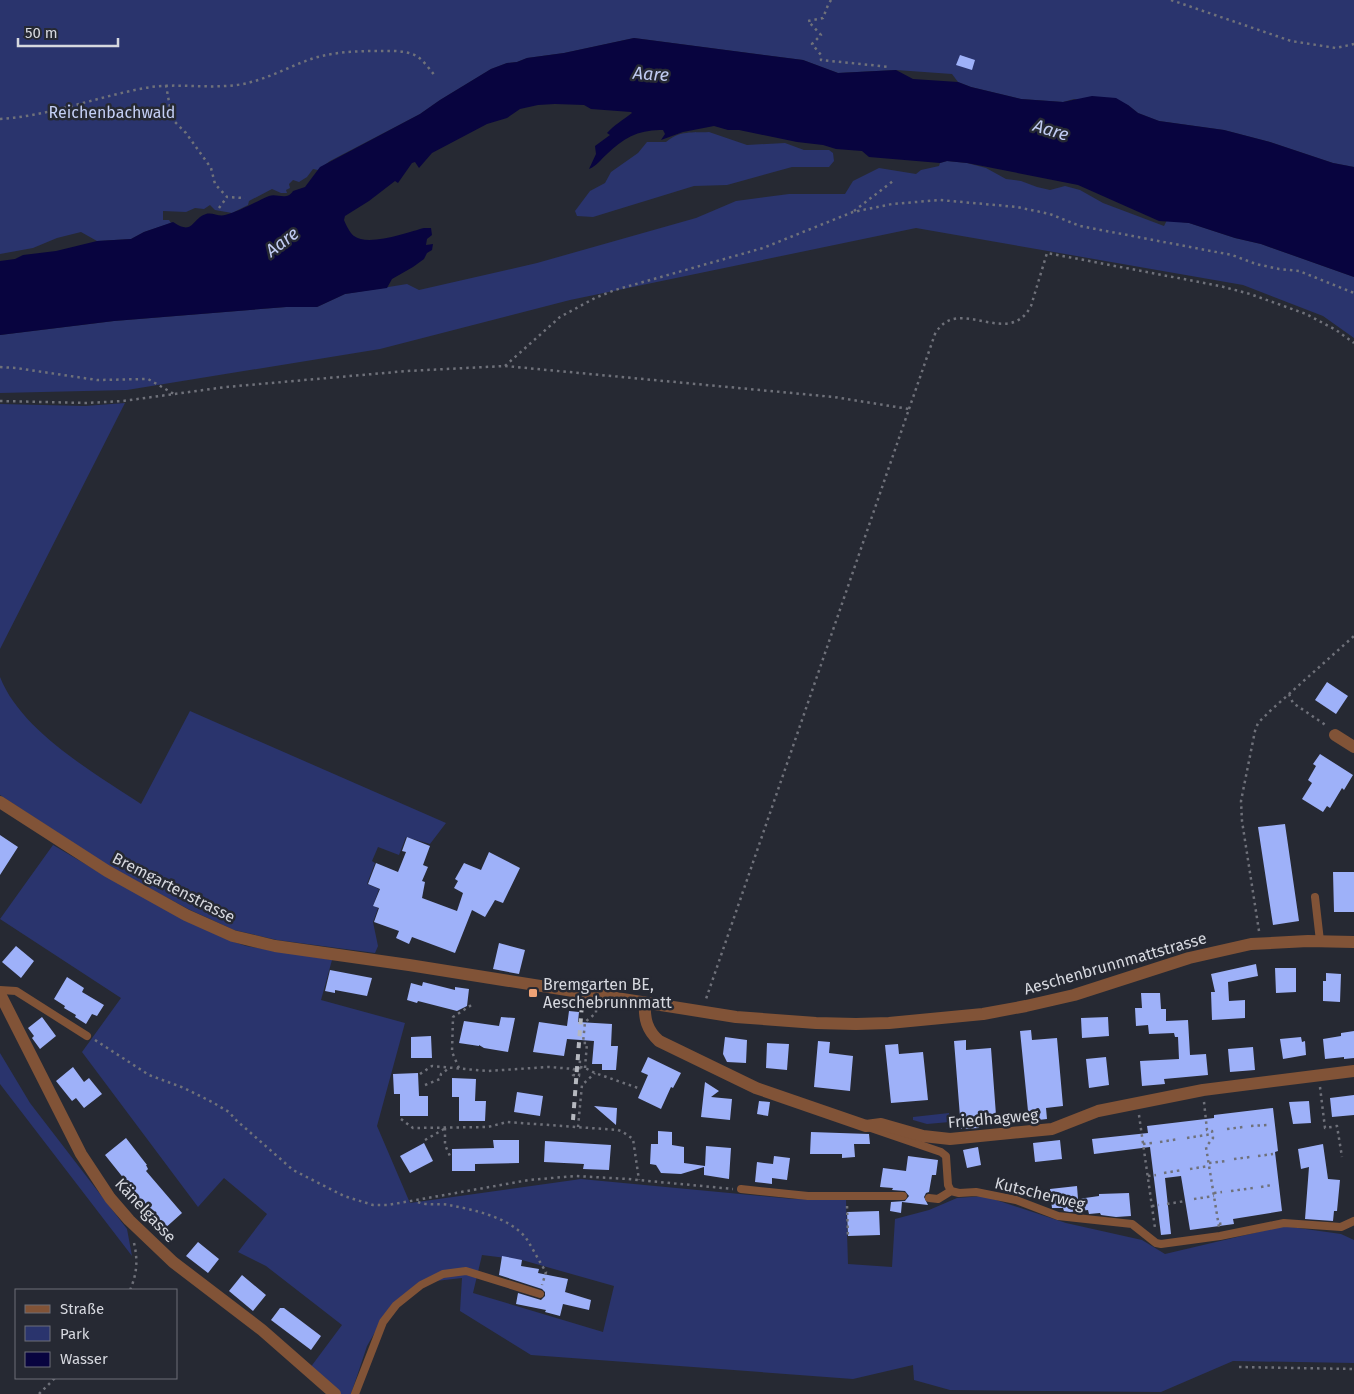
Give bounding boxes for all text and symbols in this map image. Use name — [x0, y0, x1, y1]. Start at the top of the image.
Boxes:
scale bar — [18, 15, 118, 47]
text: 50 m — [25, 24, 58, 42]
water label: Aare — [631, 62, 670, 86]
park label: Reichenbachwald — [49, 103, 175, 122]
water label: Aare — [1030, 114, 1071, 146]
water label: Aare — [260, 222, 303, 262]
street label: Bremgartenstrasse — [109, 848, 238, 927]
street label: Aeschenbrunnmattstrasse — [1022, 928, 1209, 999]
place label: Bremgarten BE, Aeschebrunnmatt — [543, 975, 672, 1012]
marker: Bremgarten BE, Aeschebrunnmatt — [527, 987, 539, 999]
street label: Friedhagweg — [947, 1105, 1040, 1132]
street label: Kutscherweg — [993, 1173, 1088, 1214]
street label: Känelgasse — [111, 1174, 180, 1246]
legend — [15, 1289, 178, 1379]
text: Straße — [60, 1300, 104, 1318]
text: Park — [60, 1325, 90, 1343]
text: Wasser — [60, 1350, 108, 1368]

